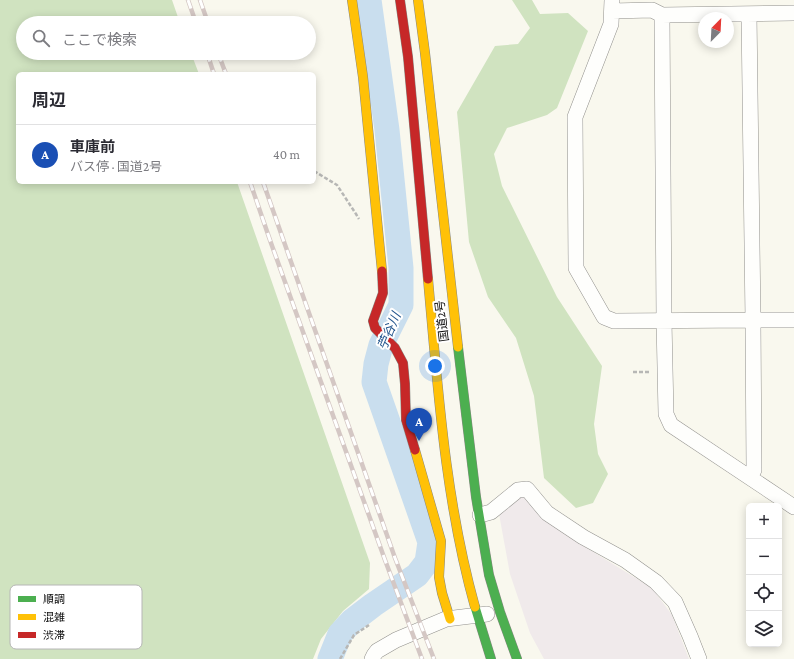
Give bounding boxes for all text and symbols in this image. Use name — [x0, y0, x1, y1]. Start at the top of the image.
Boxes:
north arrow — [698, 12, 734, 48]
search box — [16, 16, 316, 60]
icon: search — [30, 27, 52, 49]
text: ここで検索 — [62, 32, 137, 48]
text: 周辺 — [32, 91, 66, 110]
text: 車庫前 — [70, 139, 115, 155]
text: A — [41, 147, 49, 162]
text: 40 m — [273, 147, 300, 162]
text: バス停 · 国道2号 — [70, 159, 162, 174]
street label: 国道2号 — [433, 299, 451, 343]
water label: 苧谷川 — [374, 308, 404, 352]
your location — [425, 356, 445, 376]
pin: A — [406, 408, 432, 441]
map controls — [746, 503, 782, 647]
button: + — [746, 503, 782, 539]
button: − — [746, 539, 782, 575]
button: locate — [746, 575, 782, 611]
legend — [10, 585, 142, 649]
text: 順調 — [43, 593, 65, 605]
text: 混雑 — [43, 611, 65, 623]
button: layers — [746, 611, 782, 647]
text: 渋滞 — [43, 629, 65, 641]

